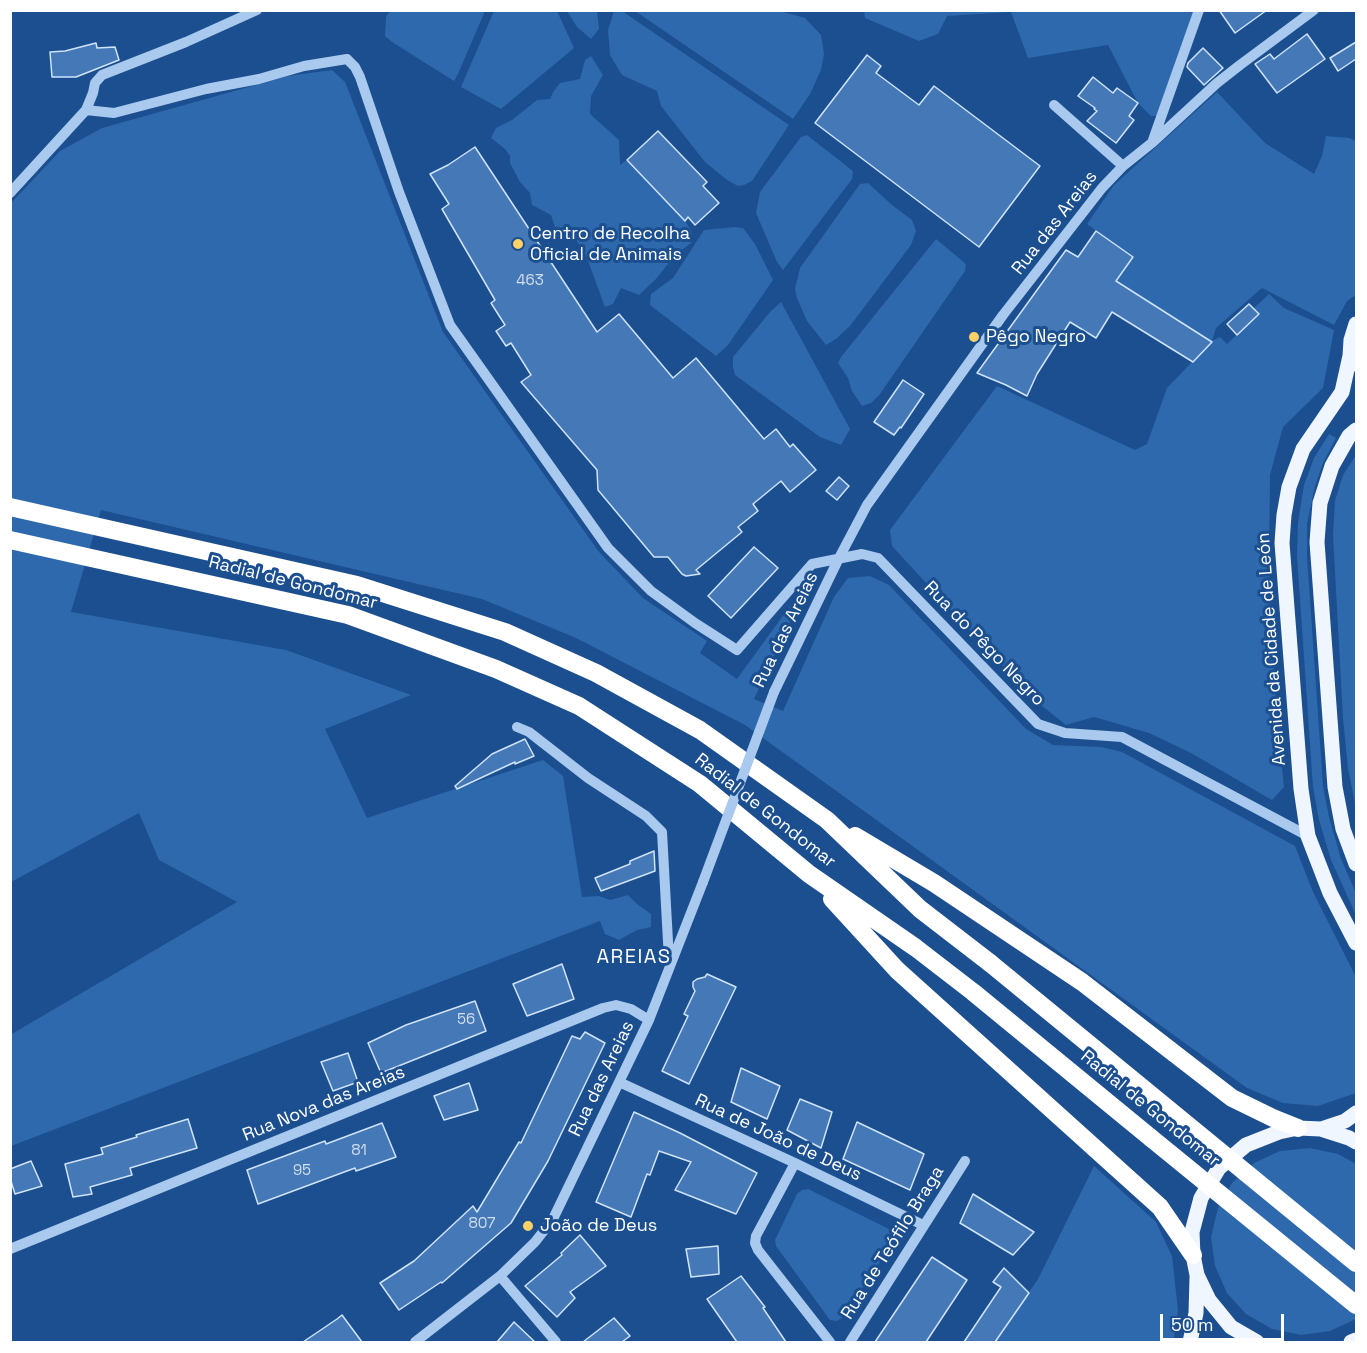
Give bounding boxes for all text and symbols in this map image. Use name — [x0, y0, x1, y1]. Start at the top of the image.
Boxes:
street label: Rua das Areias — [1008, 167, 1102, 279]
place label: Centro de Recolha Oficial de Animais — [530, 223, 690, 266]
marker: Centro de Recolha Oficial de Animais — [511, 237, 525, 251]
house number: 463 — [516, 272, 544, 290]
place label: Pêgo Negro — [986, 326, 1086, 348]
marker: Pêgo Negro — [967, 330, 981, 344]
street label: Avenida da Cidade de León — [1253, 532, 1291, 766]
street label: Radial de Gondomar — [206, 552, 380, 614]
street label: Rua das Areias — [749, 569, 823, 691]
street label: Rua do Pêgo Negro — [919, 577, 1049, 711]
street label: Radial de Gondomar — [690, 749, 840, 873]
district label: AREIAS — [596, 946, 672, 970]
house number: 56 — [457, 1011, 475, 1029]
street label: Rua das Areias — [565, 1018, 639, 1140]
street label: Radial de Gondomar — [1076, 1046, 1224, 1172]
street label: Rua Nova das Areias — [240, 1062, 408, 1146]
street label: Rua de João de Deus — [691, 1090, 865, 1186]
house number: 81 — [351, 1142, 367, 1160]
house number: 95 — [293, 1162, 311, 1180]
street label: Rua de Teófilo Braga — [837, 1162, 949, 1324]
house number: 807 — [468, 1215, 496, 1233]
place label: João de Deus — [540, 1215, 657, 1237]
marker: João de Deus — [521, 1219, 535, 1233]
scale bar — [1163, 1302, 1288, 1340]
text: 50 m — [1171, 1313, 1213, 1336]

